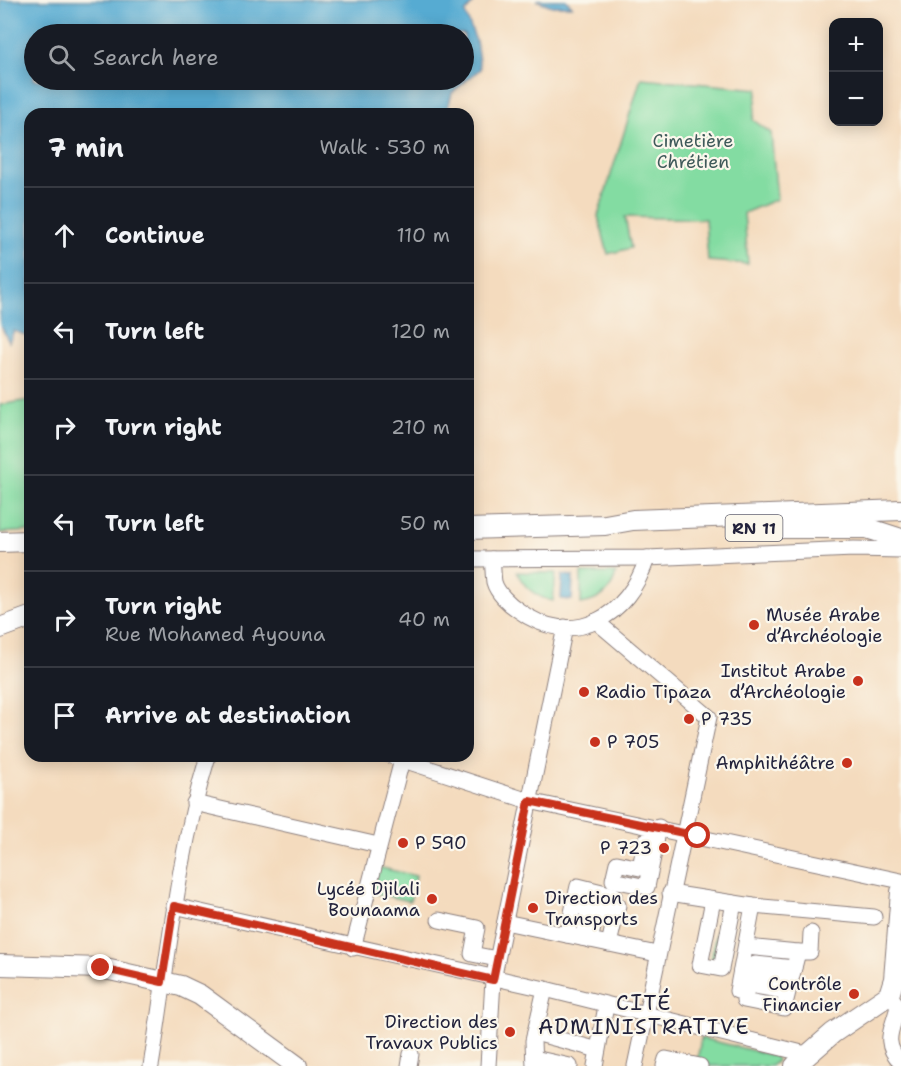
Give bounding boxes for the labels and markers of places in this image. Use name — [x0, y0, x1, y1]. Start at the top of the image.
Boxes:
place label: Musée Arabe d’Archéologie — [766, 603, 882, 648]
marker: Musée Arabe d’Archéologie — [747, 618, 761, 632]
place label: Institut Arabe d’Archéologie — [721, 659, 846, 704]
marker: Institut Arabe d’Archéologie — [851, 674, 865, 688]
place label: Radio Tipaza — [596, 680, 711, 704]
marker: Radio Tipaza — [577, 685, 591, 699]
place label: P 735 — [701, 707, 752, 731]
marker: P 735 — [682, 712, 696, 726]
place label: P 705 — [607, 730, 659, 754]
marker: P 705 — [588, 735, 602, 749]
place label: Amphithéâtre — [716, 751, 835, 775]
marker: Amphithéâtre — [840, 756, 854, 770]
place label: P 590 — [415, 831, 467, 855]
marker: P 590 — [396, 836, 410, 850]
place label: P 723 — [600, 836, 652, 860]
marker: P 723 — [657, 841, 671, 855]
place label: Lycée Djilali Bounaama — [317, 877, 420, 922]
place label: Direction des Transports — [545, 886, 658, 931]
marker: Lycée Djilali Bounaama — [425, 892, 439, 906]
marker: Direction des Transports — [526, 901, 540, 915]
place label: Contrôle Financier — [762, 972, 842, 1017]
marker: Contrôle Financier — [847, 987, 861, 1001]
place label: Direction des Travaux Publics — [366, 1010, 498, 1055]
marker: Direction des Travaux Publics — [503, 1025, 517, 1039]

